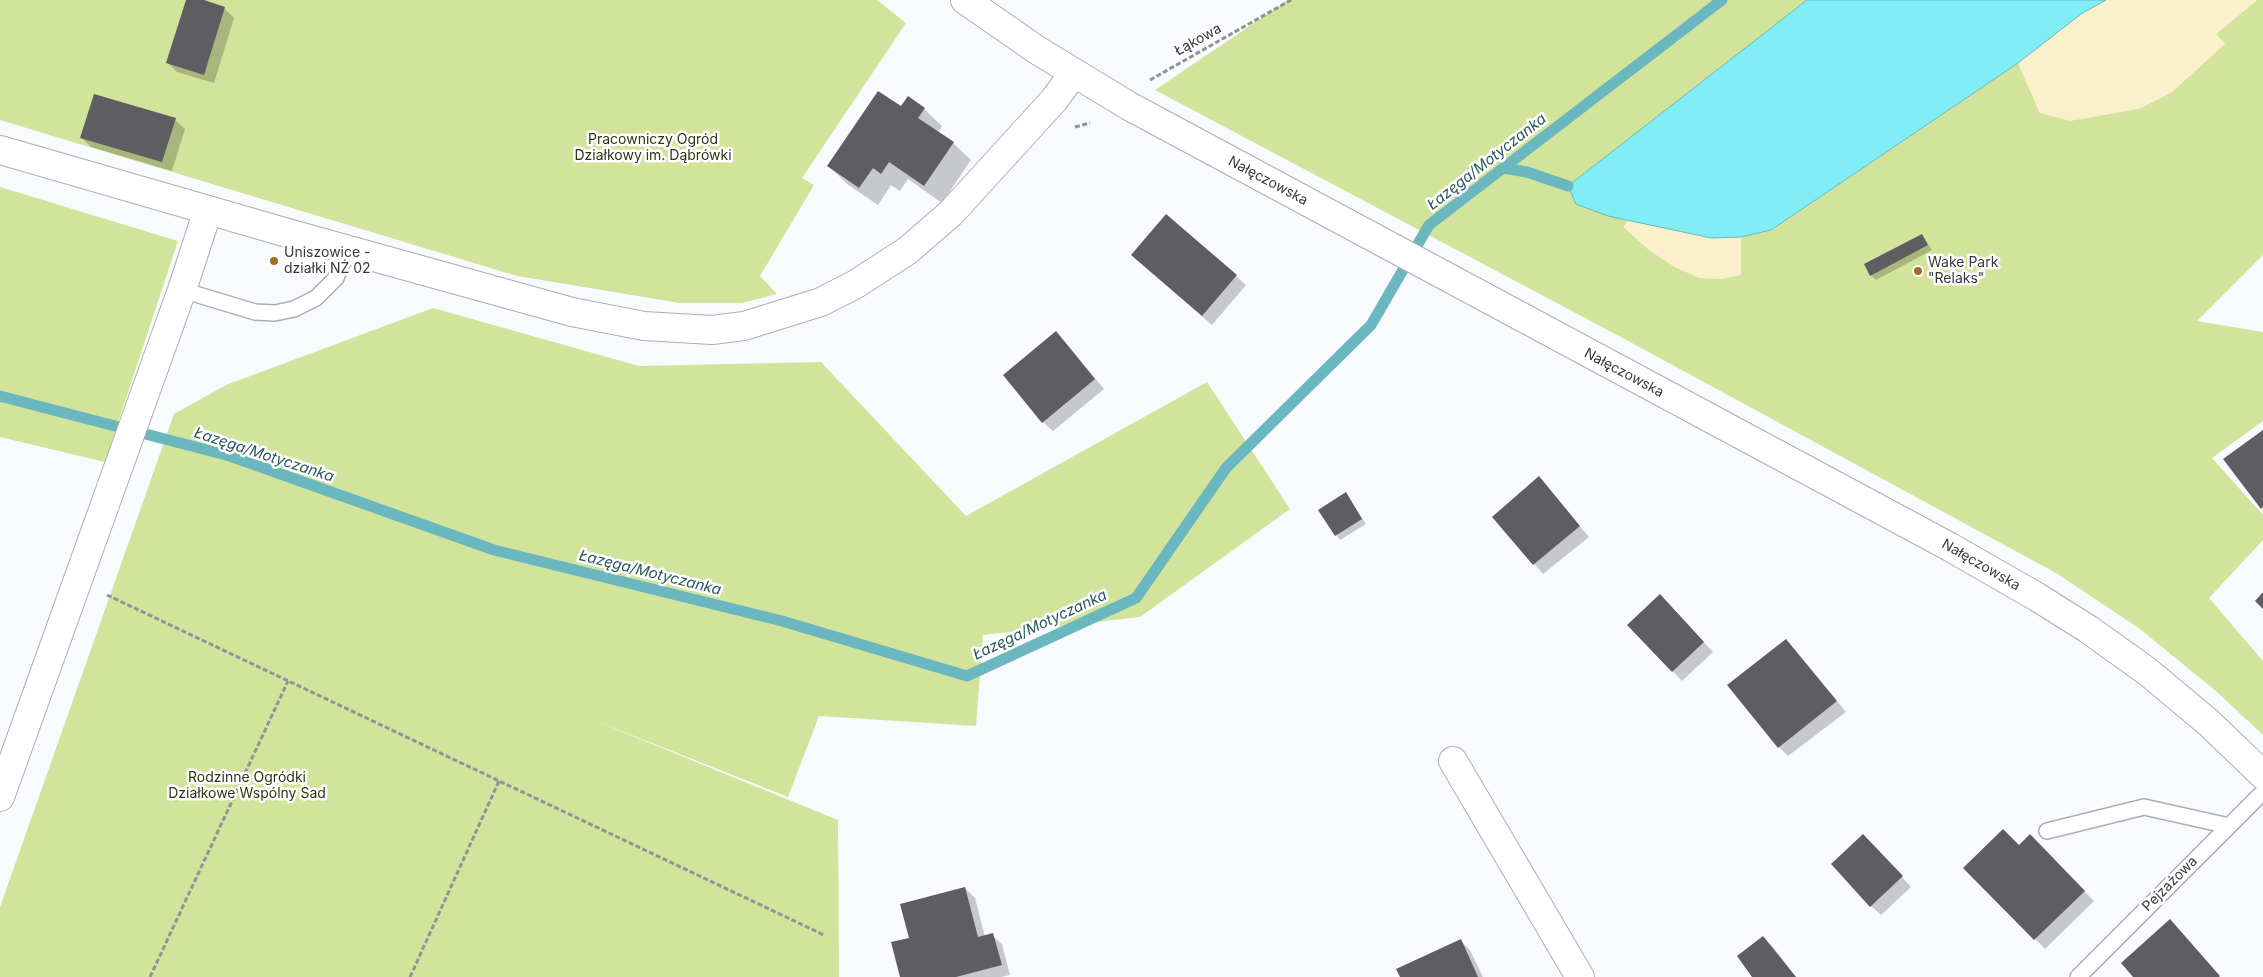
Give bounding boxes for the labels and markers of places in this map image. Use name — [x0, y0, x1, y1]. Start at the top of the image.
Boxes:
place label: Uniszowice - działki NŻ 02 — [284, 245, 371, 278]
marker: Uniszowice - działki NŻ 02 — [268, 255, 280, 267]
place label: Wake Park "Relaks" — [1928, 255, 1998, 288]
marker: Wake Park "Relaks" — [1912, 265, 1924, 277]

